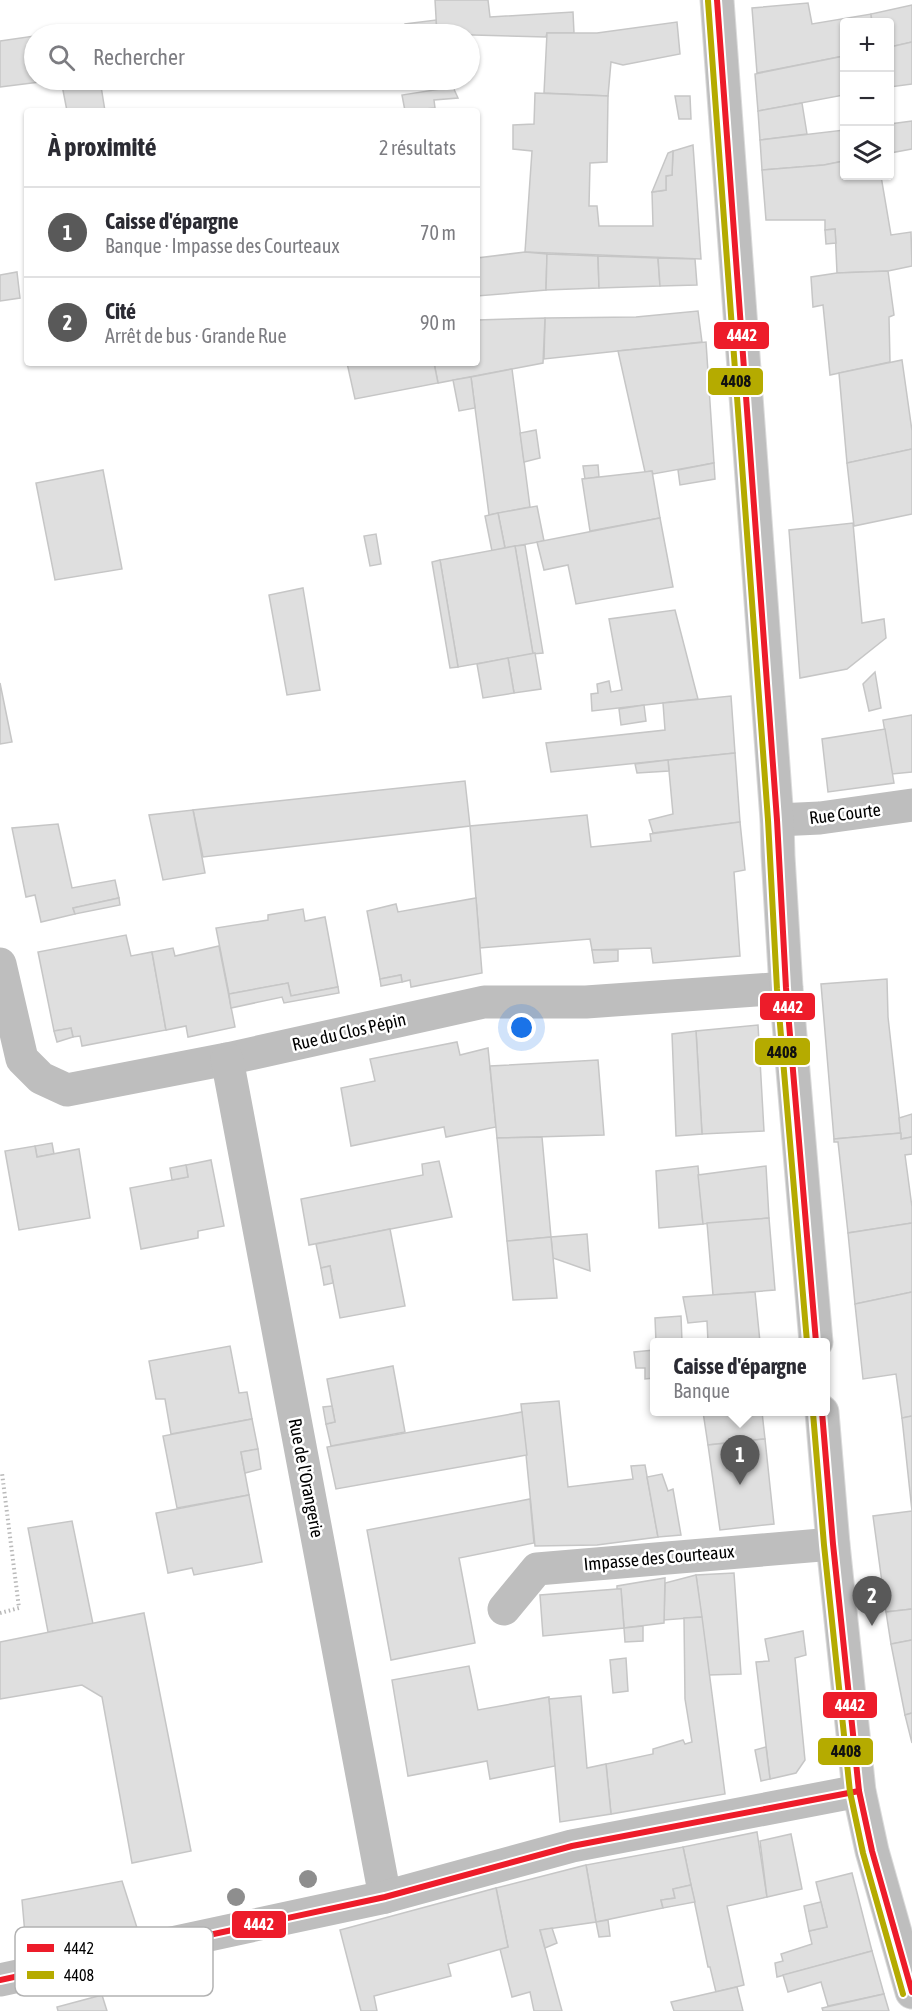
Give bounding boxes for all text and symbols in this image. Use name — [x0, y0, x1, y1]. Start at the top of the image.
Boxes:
map controls — [840, 18, 894, 180]
button: + — [840, 18, 894, 72]
search box — [24, 24, 480, 90]
icon: search — [45, 41, 78, 74]
text: Rechercher — [93, 44, 184, 70]
button: − — [840, 72, 894, 126]
button: layers — [840, 126, 894, 180]
text: À proximité — [48, 132, 156, 162]
text: 2 résultats — [379, 136, 456, 159]
text: Caisse d'épargne — [105, 208, 238, 234]
text: 1 — [63, 221, 72, 244]
text: 70 m — [420, 221, 456, 244]
text: Banque · Impasse des Courteaux — [105, 234, 339, 257]
text: Cité — [105, 298, 136, 324]
text: 2 — [63, 311, 72, 334]
text: 90 m — [420, 311, 456, 334]
line badge: 4442 — [713, 321, 770, 350]
text: Arrêt de bus · Grande Rue — [105, 324, 287, 347]
text: 4442 — [726, 326, 757, 344]
line badge: 4408 — [707, 367, 764, 396]
text: 4408 — [720, 372, 752, 390]
street label: Rue Courte — [808, 799, 882, 828]
line badge: 4442 — [759, 992, 816, 1021]
text: 4442 — [772, 998, 803, 1016]
street label: Rue du Clos Pépin — [290, 1008, 408, 1055]
your location — [507, 1013, 536, 1042]
line badge: 4408 — [754, 1037, 811, 1066]
text: 4408 — [766, 1043, 798, 1061]
popup — [650, 1338, 830, 1416]
text: Caisse d'épargne — [673, 1353, 807, 1379]
text: Banque — [673, 1379, 730, 1402]
street label: Rue de l'Orangerie — [285, 1417, 328, 1539]
pin: 1 — [720, 1436, 760, 1485]
street label: Impasse des Courteaux — [583, 1540, 735, 1575]
pin: 2 — [852, 1576, 892, 1626]
line badge: 4442 — [822, 1691, 878, 1719]
text: 4442 — [834, 1696, 865, 1714]
line badge: 4408 — [817, 1737, 874, 1766]
text: 4408 — [830, 1742, 862, 1760]
line badge: 4442 — [231, 1910, 287, 1939]
text: 4442 — [243, 1915, 274, 1933]
legend — [15, 1927, 213, 1996]
text: 4442 — [64, 1939, 94, 1957]
text: 4408 — [64, 1966, 94, 1984]

